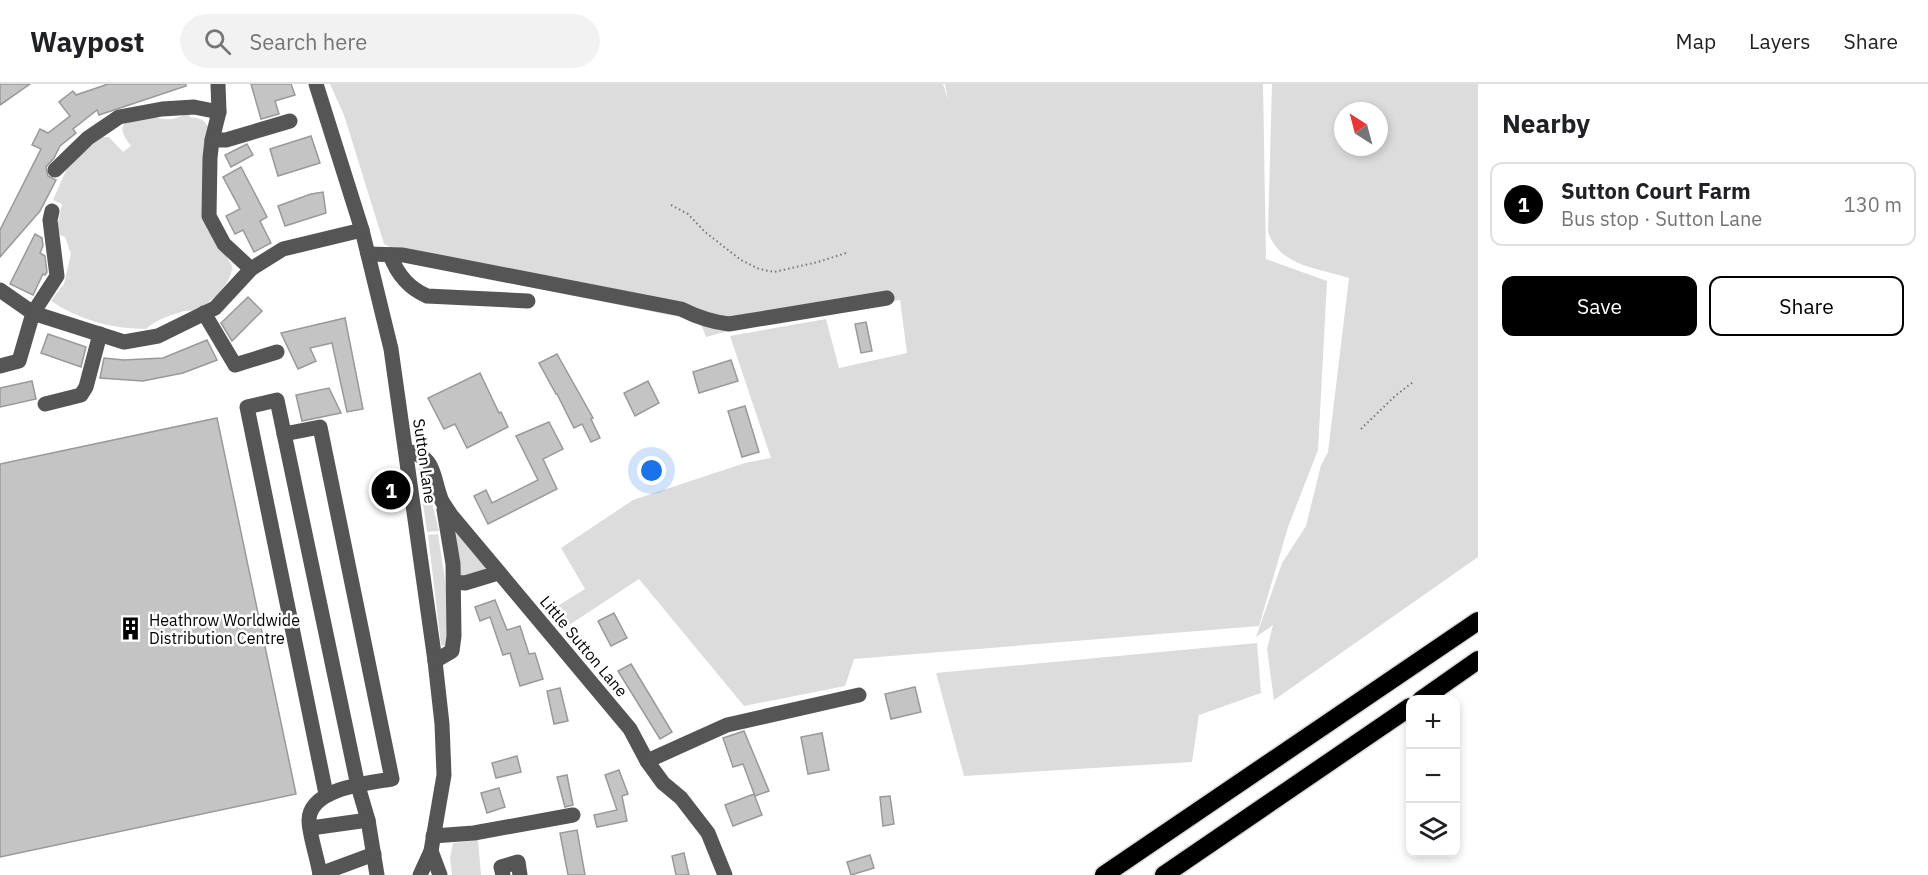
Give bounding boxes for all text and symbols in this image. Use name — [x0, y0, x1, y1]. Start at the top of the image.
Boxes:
search box — [180, 14, 600, 68]
text: Waypost — [30, 23, 144, 60]
icon: search — [201, 25, 234, 58]
text: Search here — [249, 27, 367, 56]
text: Map — [1676, 27, 1716, 55]
text: Layers — [1749, 27, 1811, 55]
text: Share — [1844, 27, 1898, 55]
north arrow — [1334, 102, 1388, 156]
text: Nearby — [1502, 106, 1590, 140]
text: Sutton Court Farm — [1561, 176, 1751, 205]
text: 1 — [1518, 191, 1530, 218]
text: 130 m — [1844, 191, 1902, 218]
text: Bus stop · Sutton Lane — [1561, 205, 1762, 232]
button: Save — [1502, 276, 1697, 336]
button: Share — [1709, 276, 1904, 336]
street label: Sutton Lane — [409, 417, 441, 505]
your location — [637, 456, 666, 485]
pin: 1 — [372, 468, 410, 512]
street label: Little Sutton Lane — [536, 591, 632, 701]
place label: Heathrow Worldwide Distribution Centre — [149, 610, 300, 648]
building icon: Heathrow Worldwide Distribution Centre — [118, 616, 144, 642]
map controls — [1406, 695, 1460, 857]
button: + — [1406, 695, 1460, 749]
button: − — [1406, 749, 1460, 803]
button: layers — [1406, 803, 1460, 857]

